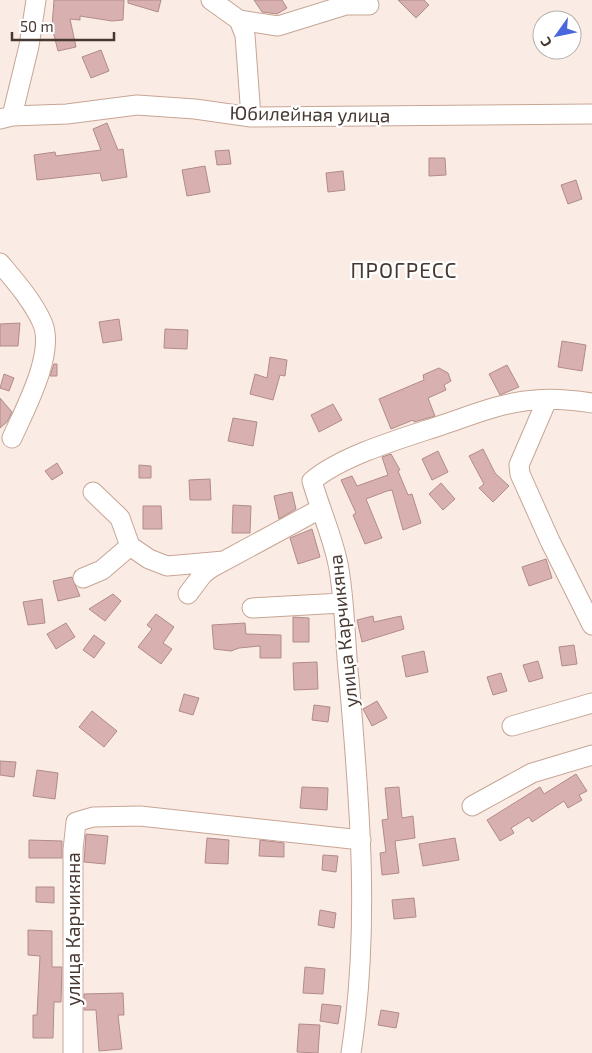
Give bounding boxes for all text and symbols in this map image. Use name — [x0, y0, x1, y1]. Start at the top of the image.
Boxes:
scale bar — [12, 10, 115, 42]
north arrow — [532, 10, 582, 60]
text: 50 m — [20, 17, 54, 35]
text: С — [536, 34, 555, 50]
street label: Юбилейная улица — [229, 101, 391, 127]
district label: ПРОГРЕСС — [350, 257, 458, 282]
street label: улица Карчикяна — [323, 553, 363, 709]
street label: улица Карчикяна — [61, 852, 85, 1006]

